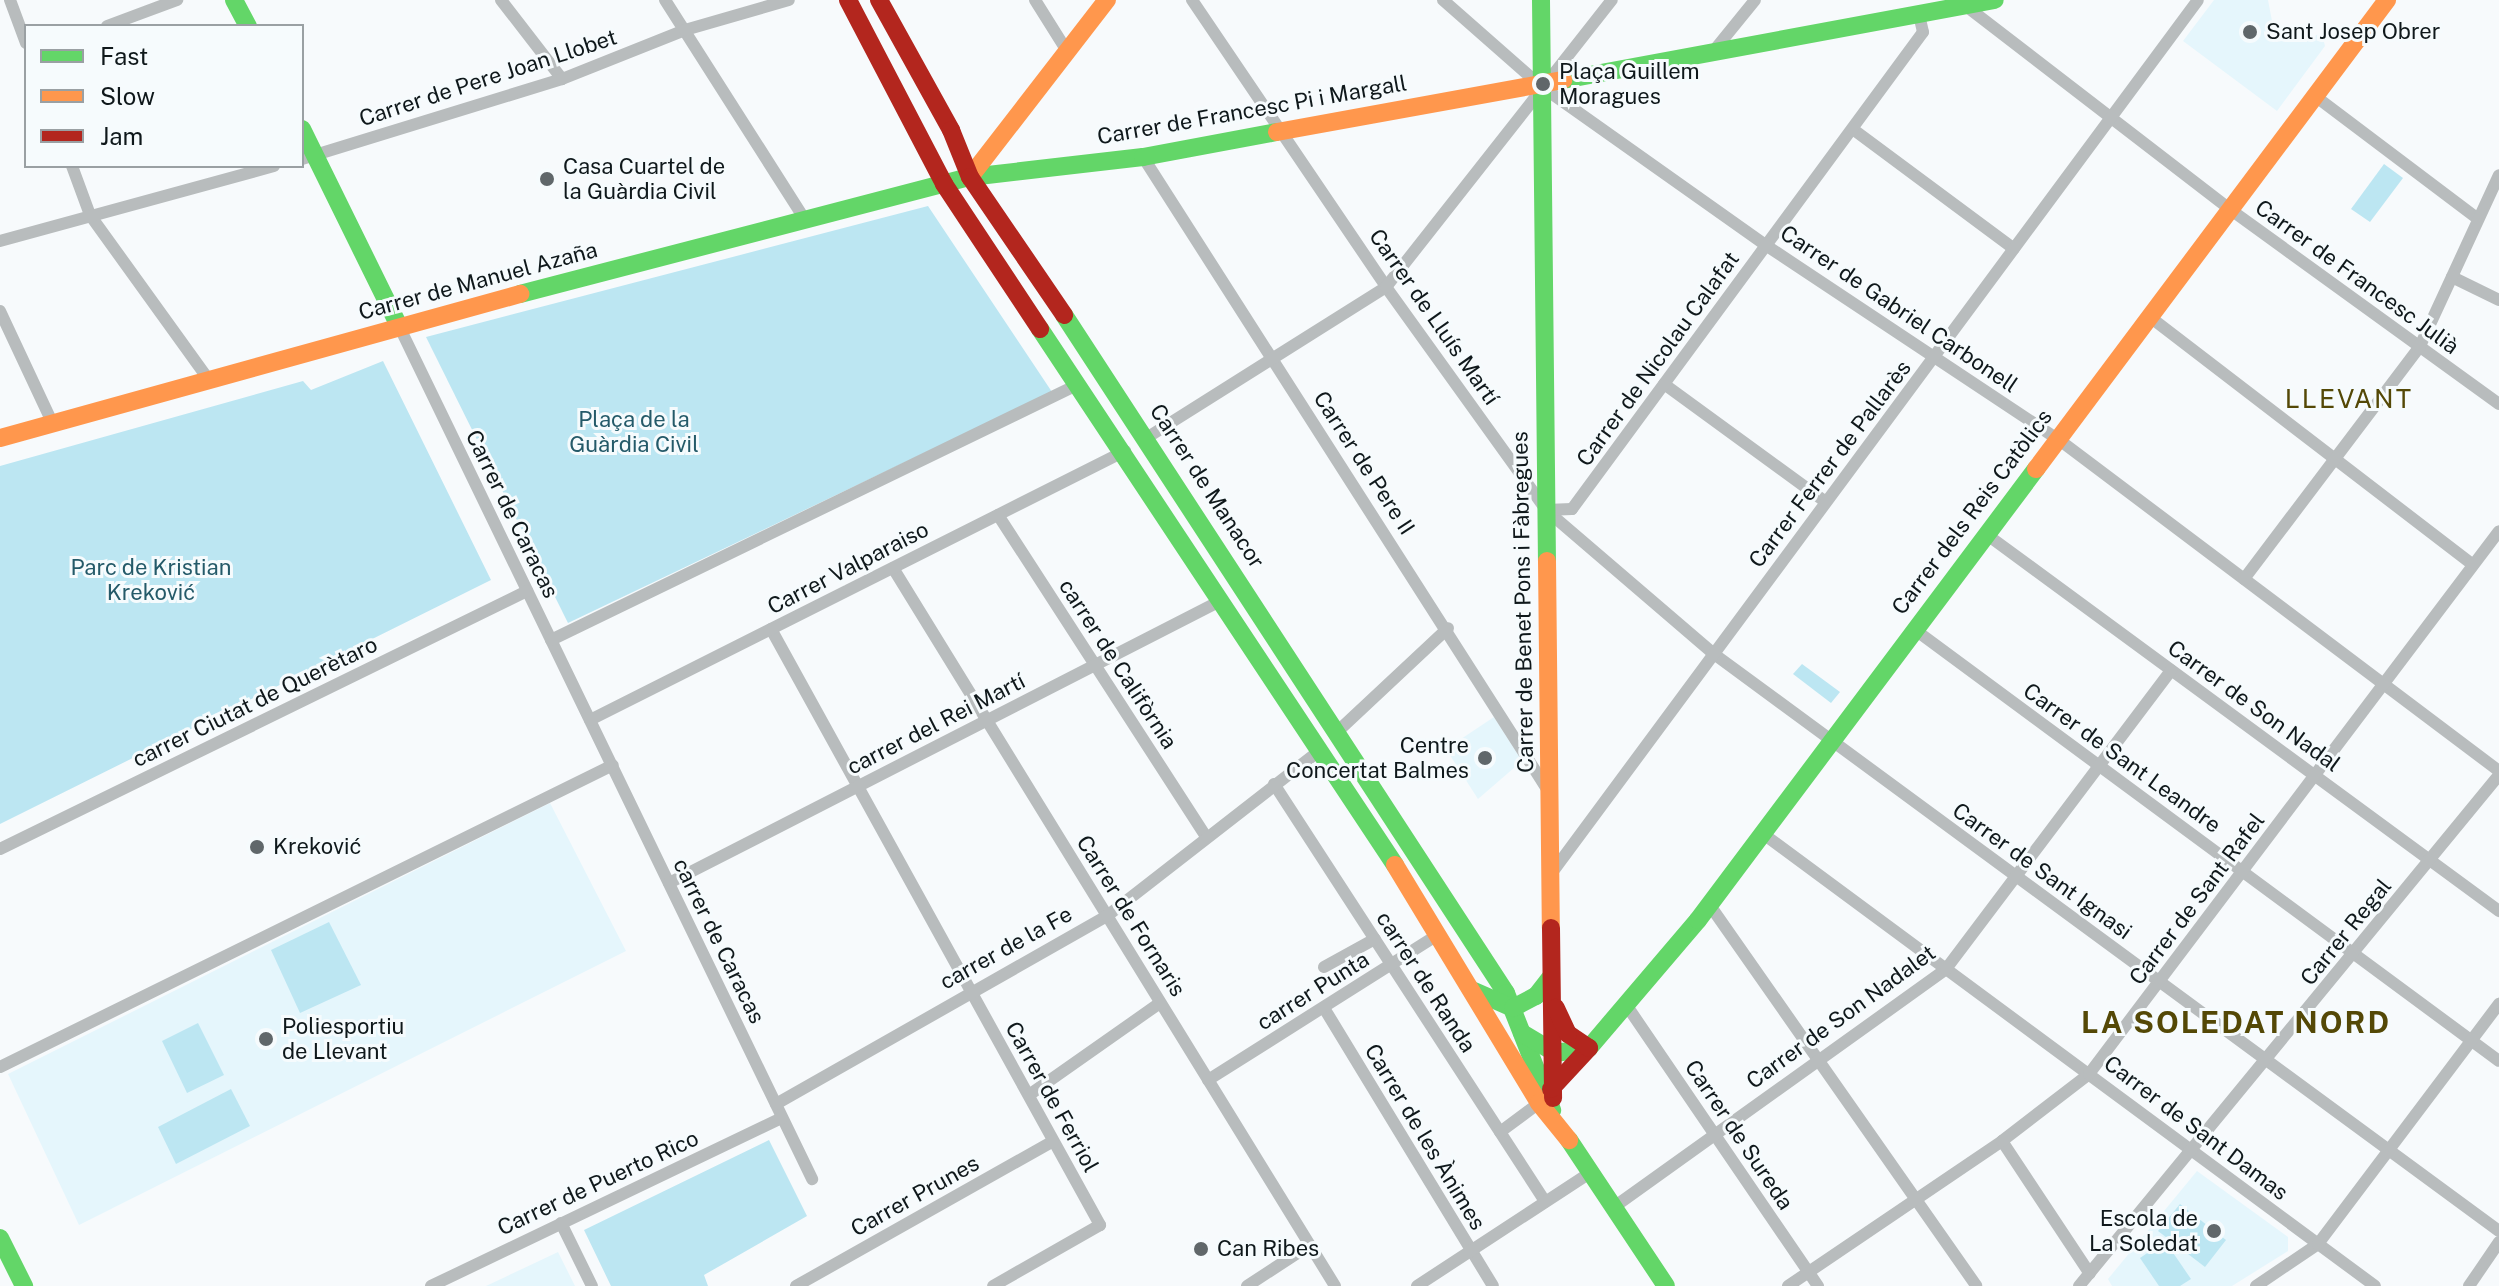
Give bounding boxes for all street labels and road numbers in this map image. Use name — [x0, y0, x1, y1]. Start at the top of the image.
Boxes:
street label: Carrer de Pere Joan Llobet — [356, 24, 620, 132]
street label: Carrer de Francesc Pi i Margall — [1095, 70, 1409, 150]
street label: Carrer de Francesc Julià — [2250, 194, 2464, 360]
street label: Carrer de Gabriel Carbonell — [1775, 220, 2023, 398]
street label: Carrer de Lluís Martí — [1363, 224, 1505, 410]
street label: Carrer de Manuel Azaña — [356, 236, 600, 326]
street label: Carrer de Nicolau Calafat — [1571, 246, 1745, 472]
street label: Carrer Ferrer de Pallarès — [1743, 355, 1917, 573]
street label: Carrer de Pere II — [1308, 386, 1420, 540]
street label: Carrer de Manacor — [1144, 399, 1270, 573]
street label: Carrer dels Reis Catòlics — [1886, 404, 2058, 620]
street label: Carrer de Caracas — [460, 425, 564, 603]
street label: Carrer de Benet Pons i Fàbregues — [1507, 431, 1539, 773]
street label: Carrer Valparaiso — [763, 516, 933, 620]
street label: carrer de Califòrnia — [1053, 574, 1183, 754]
street label: carrer Ciutat de Querètaro — [128, 631, 382, 773]
street label: Carrer de Son Nadal — [2162, 634, 2346, 778]
street label: carrer del Rei Martí — [842, 668, 1030, 780]
street label: Carrer de Sant Leandre — [2018, 677, 2226, 839]
street label: Carrer de Sant Ignasi — [1947, 797, 2137, 945]
street label: Carrer de Sant Rafel — [2124, 808, 2270, 990]
street label: Carrer de Fornaris — [1071, 830, 1191, 1002]
street label: carrer de Caracas — [667, 854, 771, 1028]
street label: Carrer Regal — [2295, 873, 2397, 991]
street label: carrer de la Fe — [935, 901, 1077, 995]
street label: carrer de Randa — [1370, 906, 1482, 1058]
street label: Carrer de Son Nadalet — [1741, 940, 1941, 1094]
street label: carrer Punta — [1252, 946, 1374, 1036]
street label: Carrer de Ferriol — [1000, 1017, 1104, 1177]
street label: Carrer de les Ànimes — [1359, 1039, 1491, 1235]
street label: Carrer de Sant Damas — [2099, 1050, 2293, 1206]
street label: Carrer de Sureda — [1679, 1055, 1799, 1215]
street label: Carrer de Puerto Rico — [493, 1125, 703, 1241]
street label: Carrer Prunes — [846, 1150, 984, 1242]

